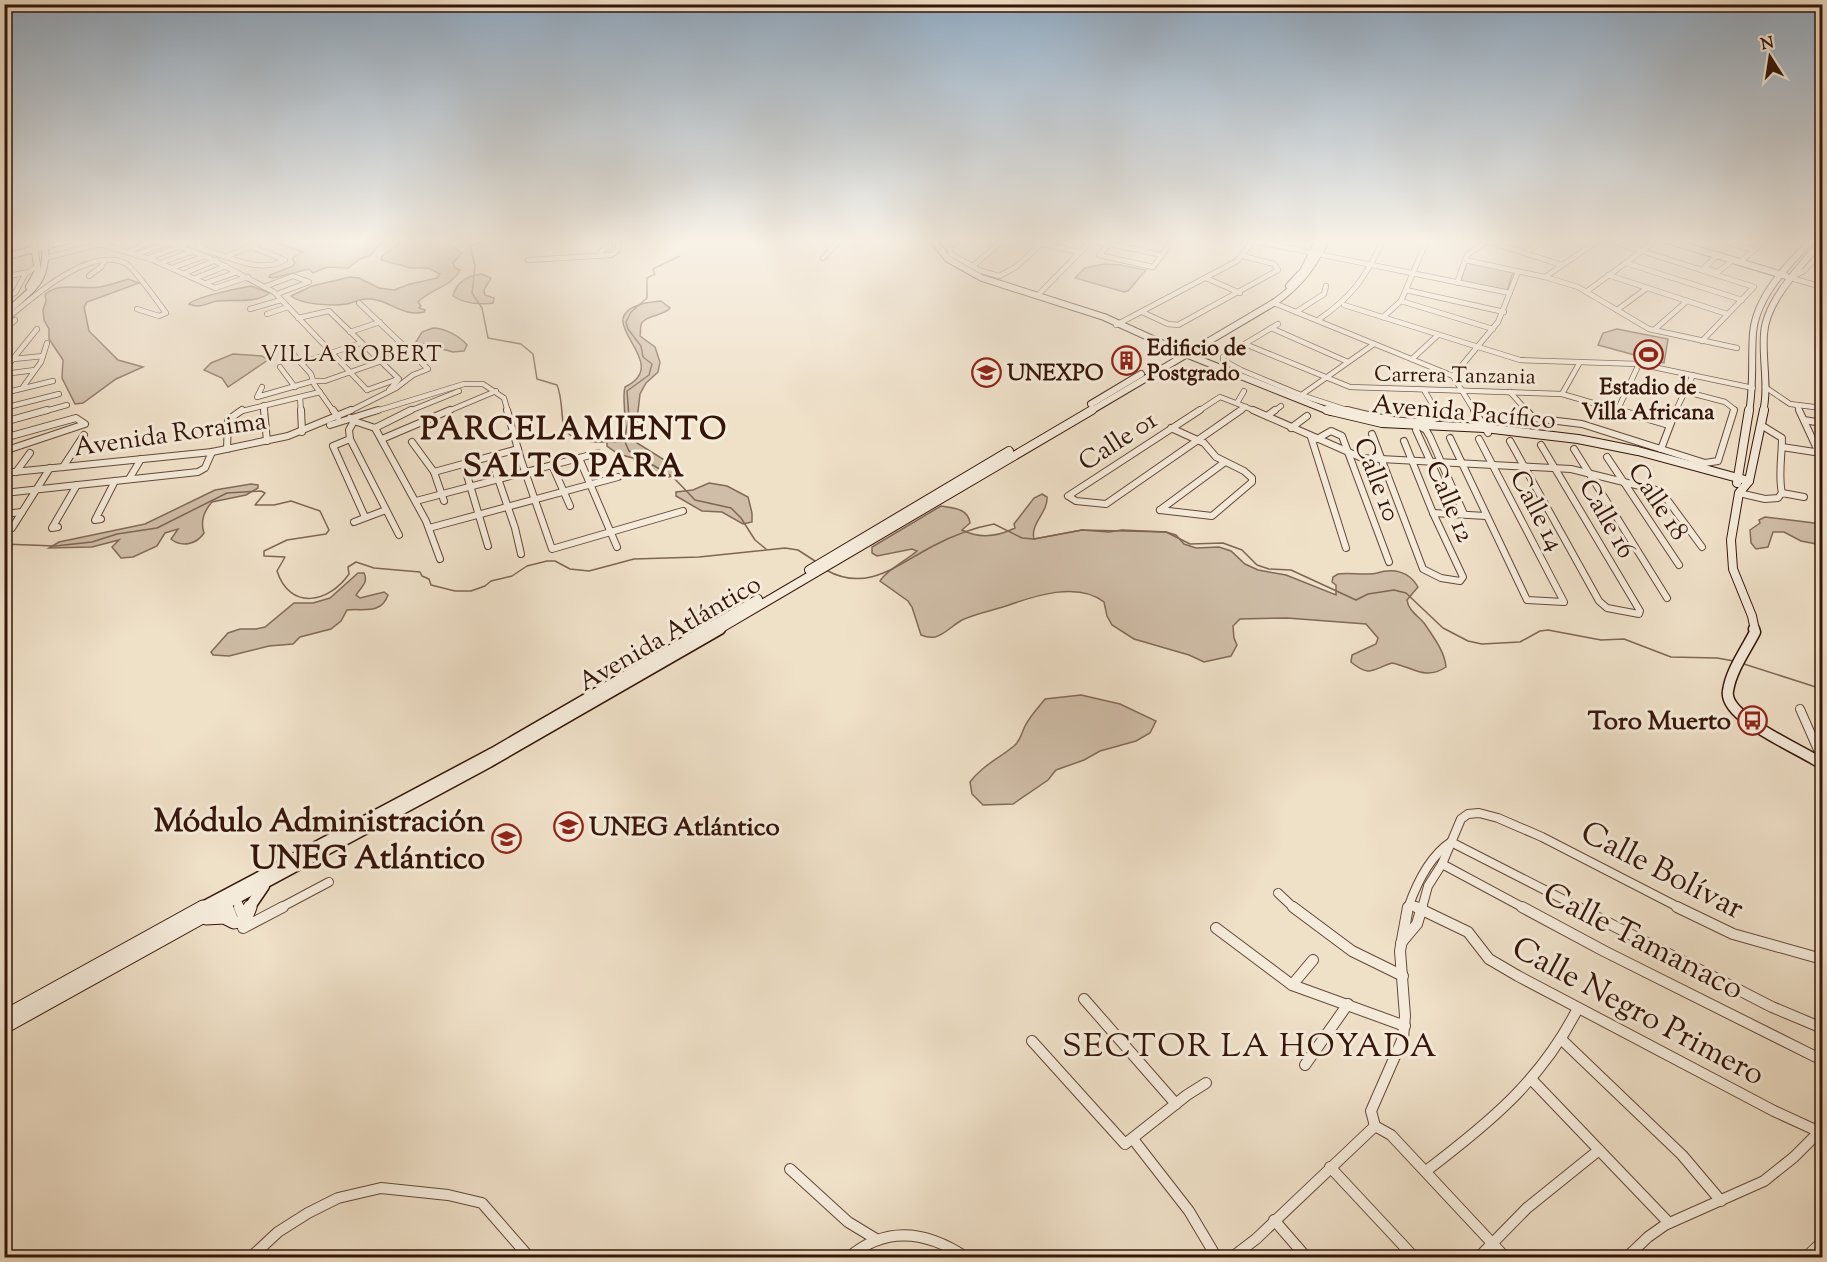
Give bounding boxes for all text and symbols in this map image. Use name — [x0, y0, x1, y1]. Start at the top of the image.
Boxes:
north arrow — [1740, 27, 1800, 87]
text: N — [1759, 32, 1776, 57]
place label: Edificio de Postgrado — [1147, 334, 1246, 391]
sports icon: Estadio de Villa Africana — [1632, 338, 1664, 370]
district label: VILLA ROBERT — [261, 340, 443, 372]
building icon: Edificio de Postgrado — [1110, 344, 1142, 376]
school or university icon: UNEXPO — [970, 356, 1002, 388]
place label: UNEXPO — [1007, 359, 1104, 391]
street label: Carrera Tanzania — [1374, 360, 1536, 394]
place label: Estadio de Villa Africana — [1582, 373, 1715, 430]
street label: Avenida Pacífico — [1370, 387, 1557, 440]
street label: Calle 01 — [1072, 403, 1165, 481]
street label: Avenida Roraima — [72, 404, 269, 467]
district label: PARCELAMIENTO SALTO PARA — [420, 408, 728, 491]
street label: Calle 10 — [1343, 433, 1408, 527]
street label: Calle 12 — [1415, 455, 1482, 549]
street label: Calle 18 — [1617, 456, 1696, 549]
street label: Calle 14 — [1499, 464, 1572, 558]
street label: Calle 16 — [1568, 473, 1643, 566]
street label: Avenida Atlántico — [572, 567, 769, 702]
place label: Toro Muerto — [1588, 704, 1731, 741]
bus stop icon: Toro Muerto — [1736, 704, 1768, 736]
place label: Módulo Administración UNEG Atlántico — [154, 800, 485, 883]
school or university icon: UNEG Atlántico — [552, 810, 584, 842]
place label: UNEG Atlántico — [589, 810, 780, 847]
street label: Calle Bolívar — [1572, 811, 1751, 933]
school or university icon: Módulo Administración UNEG Atlántico — [490, 822, 522, 854]
street label: Calle Tamanaco — [1534, 872, 1751, 1013]
street label: Calle Negro Primero — [1503, 926, 1772, 1099]
district label: SECTOR LA HOYADA — [1062, 1024, 1438, 1072]

